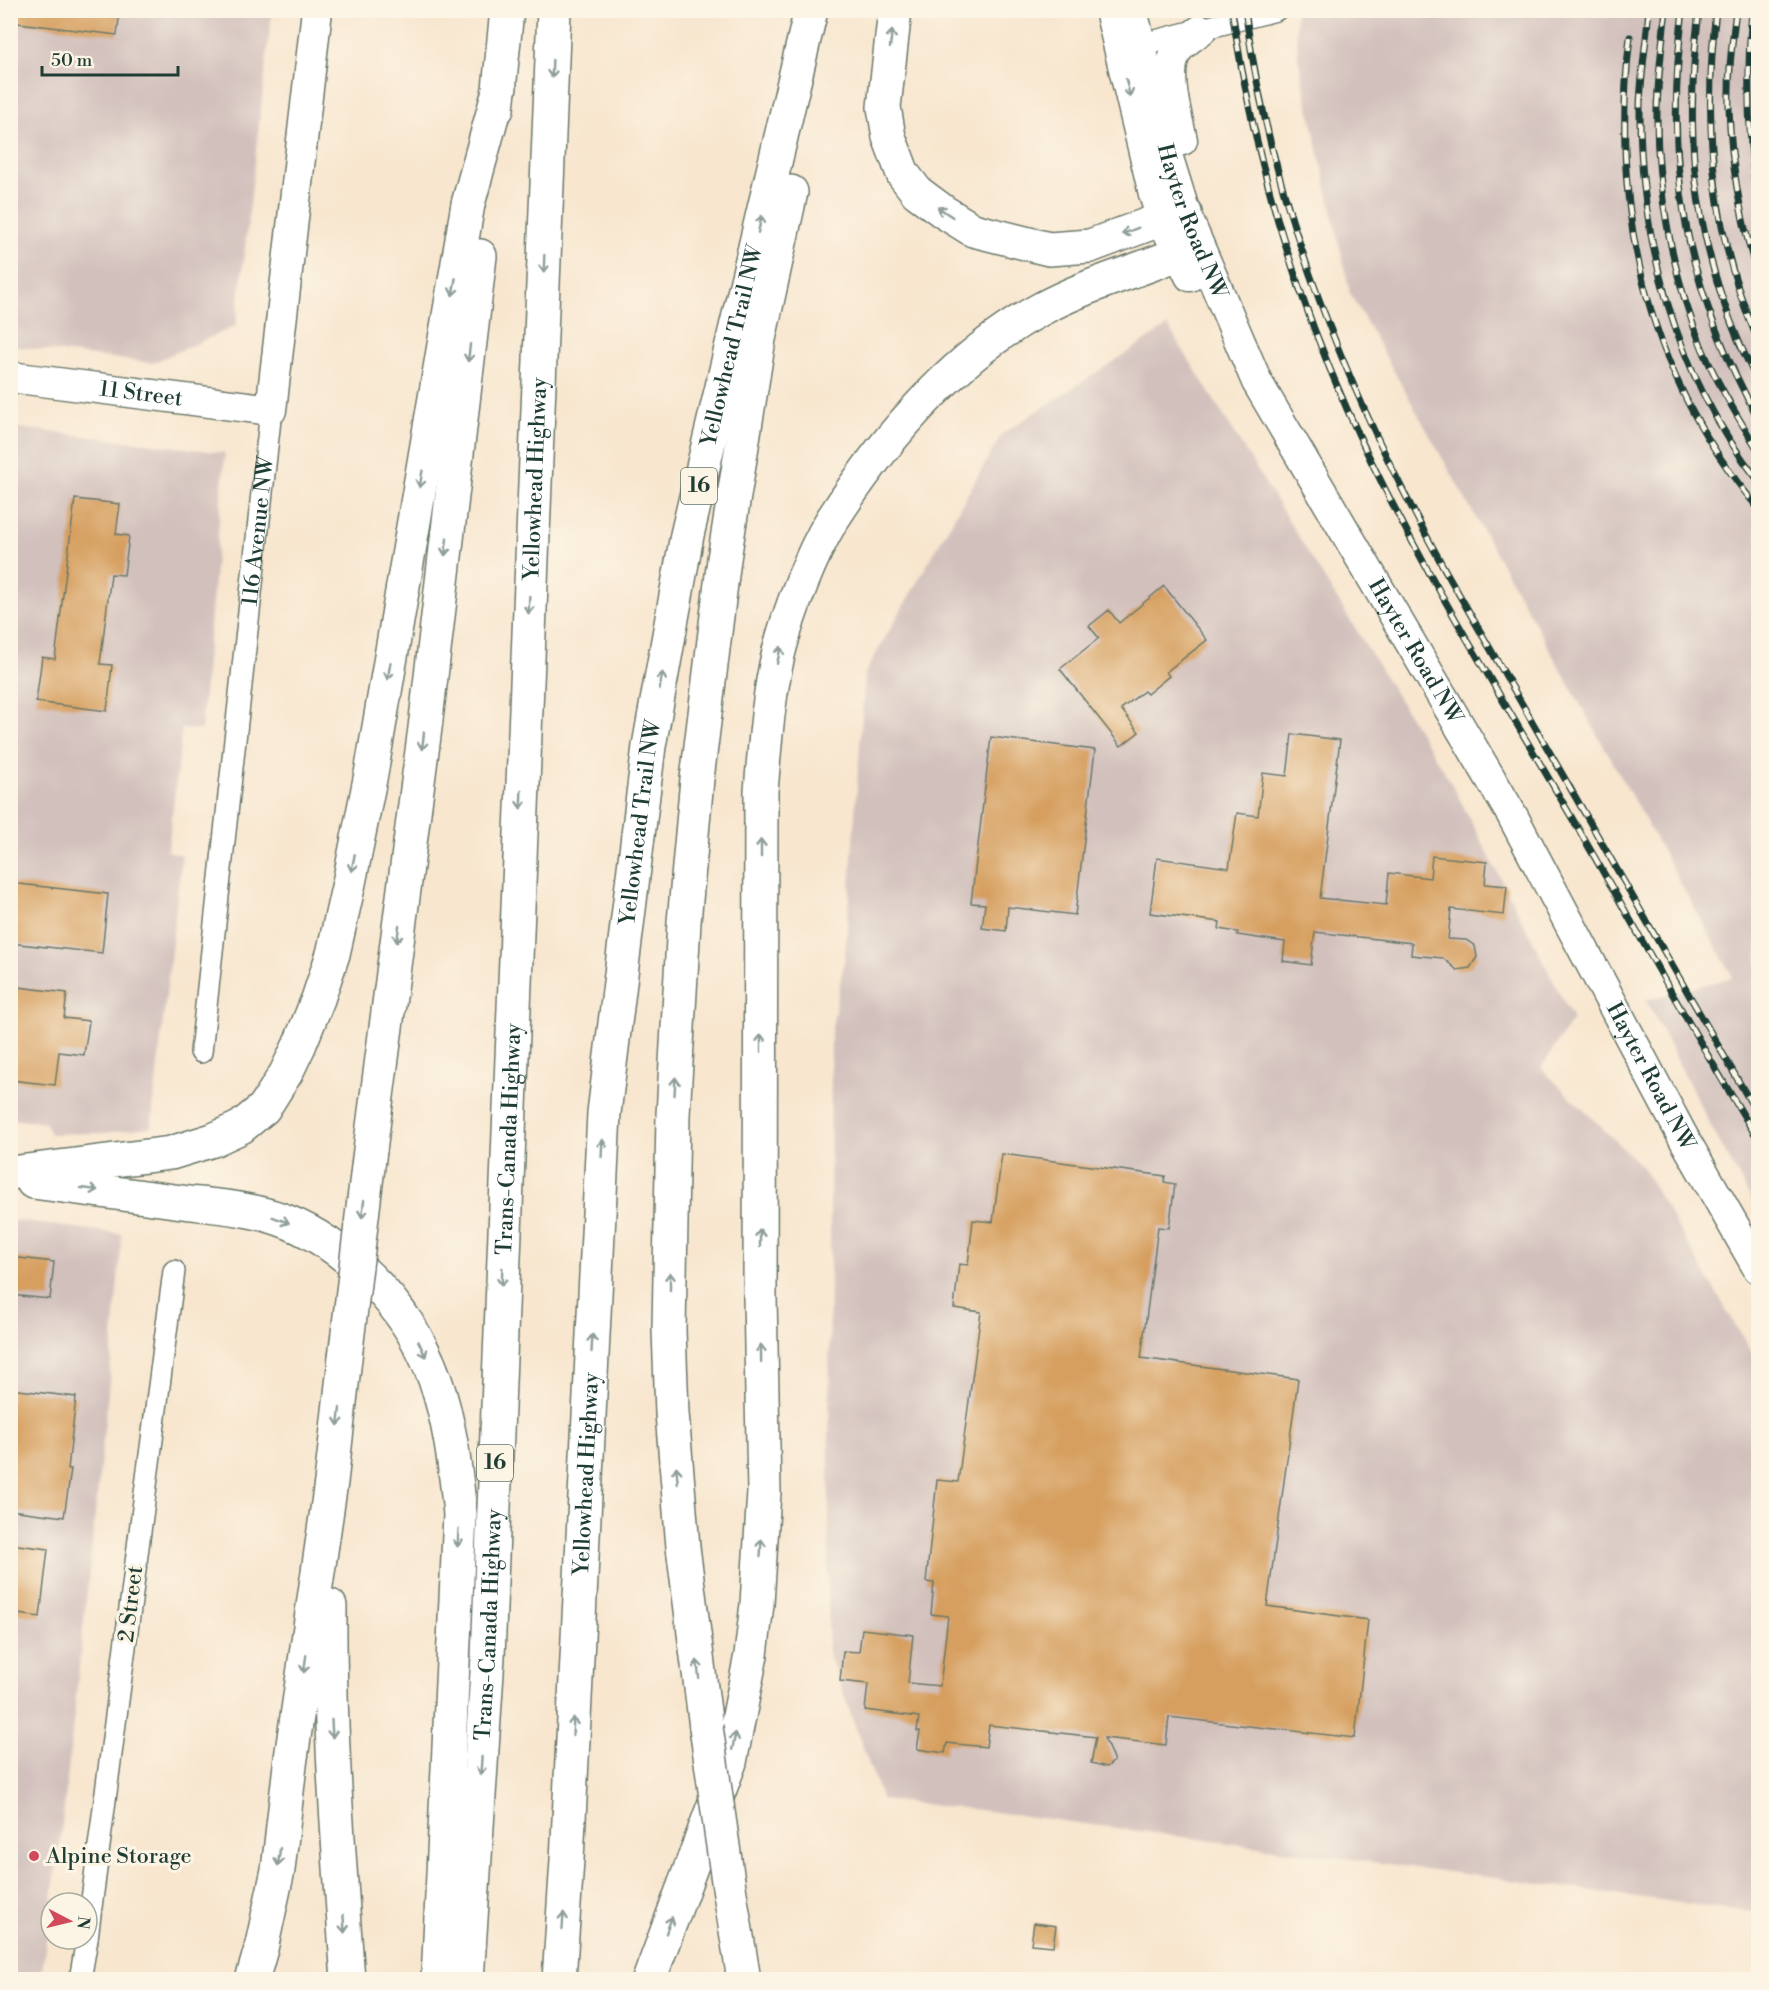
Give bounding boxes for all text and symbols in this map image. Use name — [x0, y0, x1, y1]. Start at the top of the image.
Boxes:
one-way arrow — [886, 30, 897, 50]
scale bar — [42, 39, 178, 77]
text: 50 m — [51, 49, 93, 72]
one-way arrow — [546, 58, 557, 78]
one-way arrow — [1122, 78, 1134, 97]
street label: Hayter Road NW — [1151, 141, 1234, 304]
one-way arrow — [936, 206, 953, 219]
one-way arrow — [755, 215, 767, 234]
one-way arrow — [1121, 227, 1139, 238]
street label: Yellowhead Trail NW — [695, 241, 769, 450]
one-way arrow — [538, 253, 549, 273]
one-way arrow — [448, 276, 459, 296]
one-way arrow — [463, 343, 474, 363]
street label: 11 Street — [98, 375, 185, 412]
street label: Yellowhead Highway — [518, 376, 553, 582]
street label: 116 Avenue NW — [236, 454, 279, 607]
road number: 16 — [681, 468, 717, 504]
one-way arrow — [415, 469, 426, 488]
one-way arrow — [440, 537, 451, 556]
street label: Hayter Road NW — [1362, 574, 1469, 730]
one-way arrow — [524, 595, 535, 615]
one-way arrow — [774, 645, 785, 665]
one-way arrow — [383, 661, 394, 680]
one-way arrow — [655, 672, 666, 692]
street label: Yellowhead Trail NW — [614, 717, 667, 927]
one-way arrow — [418, 730, 429, 750]
one-way arrow — [516, 790, 527, 810]
one-way arrow — [755, 839, 767, 859]
one-way arrow — [347, 853, 358, 872]
one-way arrow — [392, 924, 403, 943]
street label: Hayter Road NW — [1600, 998, 1702, 1156]
street label: Trans-Canada Highway — [491, 1022, 527, 1256]
one-way arrow — [755, 1034, 767, 1054]
one-way arrow — [670, 1076, 681, 1096]
one-way arrow — [596, 1139, 607, 1159]
one-way arrow — [79, 1184, 99, 1195]
one-way arrow — [357, 1198, 368, 1218]
one-way arrow — [272, 1216, 290, 1227]
one-way arrow — [754, 1229, 766, 1249]
one-way arrow — [497, 1267, 508, 1287]
one-way arrow — [664, 1271, 676, 1291]
one-way arrow — [586, 1333, 597, 1353]
one-way arrow — [417, 1339, 429, 1357]
one-way arrow — [755, 1344, 767, 1364]
street label: Yellowhead Highway — [568, 1371, 605, 1577]
one-way arrow — [333, 1406, 344, 1426]
road number: 16 — [477, 1445, 513, 1481]
one-way arrow — [671, 1466, 682, 1486]
street label: Trans-Canada Highway — [469, 1508, 507, 1741]
one-way arrow — [453, 1528, 464, 1548]
one-way arrow — [756, 1539, 767, 1559]
street label: 2 Street — [113, 1564, 149, 1644]
one-way arrow — [299, 1654, 310, 1673]
one-way arrow — [693, 1660, 704, 1680]
one-way arrow — [568, 1717, 579, 1737]
one-way arrow — [327, 1718, 338, 1738]
one-way arrow — [729, 1732, 741, 1751]
one-way arrow — [475, 1755, 486, 1775]
place label: Alpine Storage — [45, 1843, 192, 1870]
one-way arrow — [273, 1847, 284, 1867]
marker: Alpine Storage — [27, 1849, 41, 1863]
north arrow — [39, 1891, 99, 1951]
one-way arrow — [558, 1912, 569, 1932]
one-way arrow — [338, 1913, 349, 1933]
text: N — [72, 1915, 94, 1931]
one-way arrow — [665, 1916, 676, 1935]

